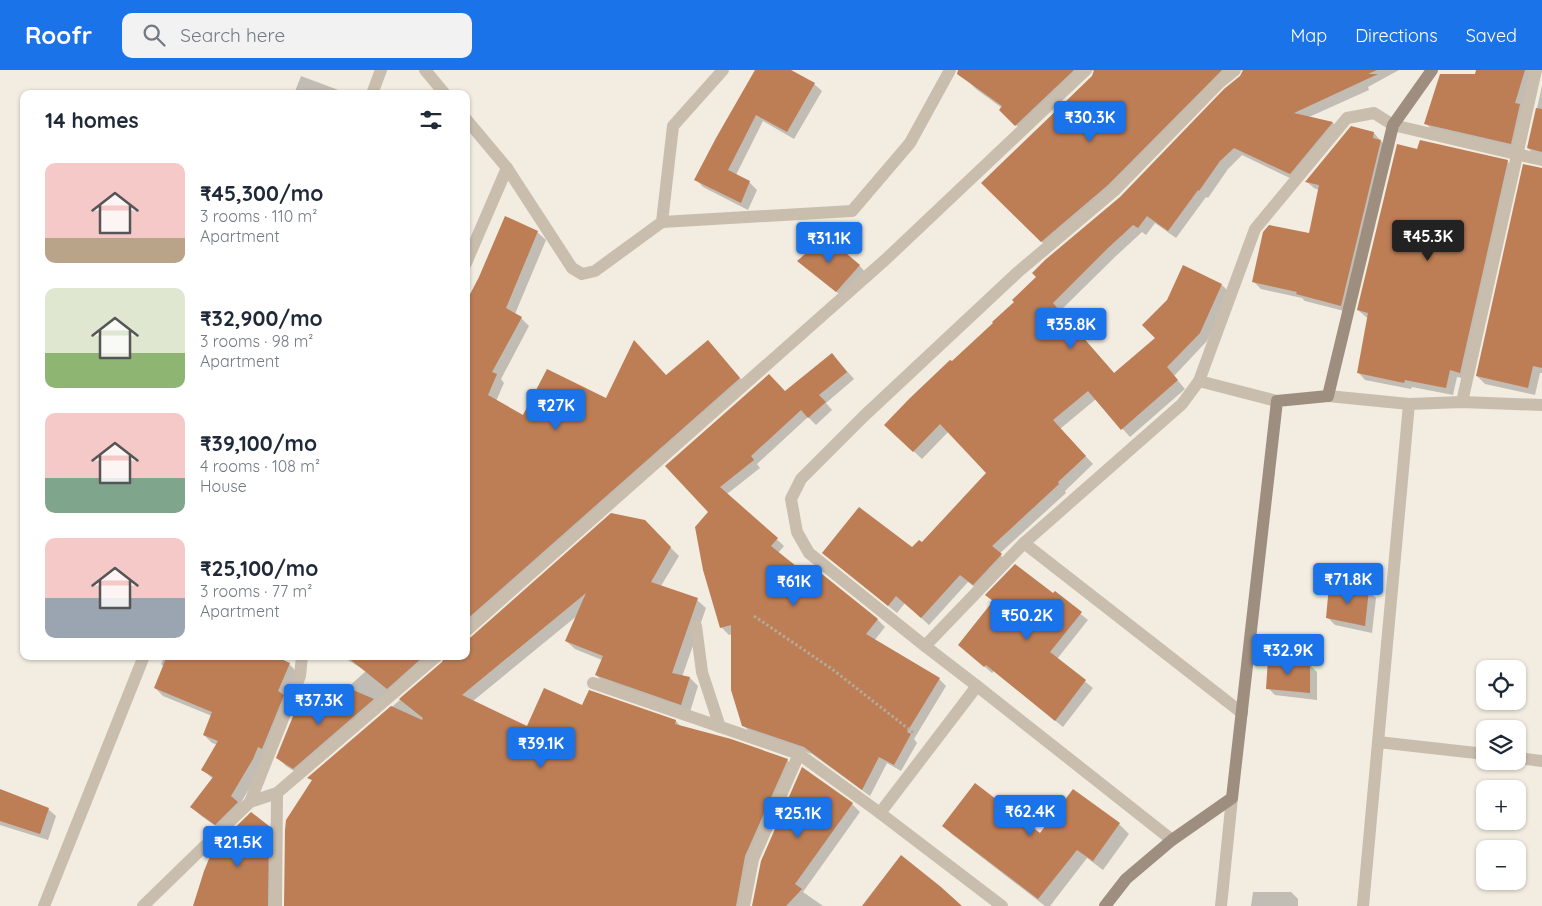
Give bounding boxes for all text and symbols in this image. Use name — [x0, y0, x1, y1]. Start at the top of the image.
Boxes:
search box — [122, 13, 472, 58]
text: Roofr — [25, 20, 92, 50]
icon: search — [140, 21, 168, 49]
text: Search here — [180, 23, 285, 47]
text: Map — [1290, 24, 1327, 47]
text: Directions — [1355, 24, 1438, 47]
text: Saved — [1466, 24, 1517, 47]
pin: ₹30.3K — [1049, 100, 1131, 143]
icon: filters — [417, 106, 445, 134]
text: 14 homes — [45, 107, 139, 133]
text: ₹30.3K — [1065, 107, 1115, 127]
text: ₹45,300/mo — [200, 180, 323, 206]
icon: home — [85, 183, 145, 243]
text: 3 rooms · 110 m² — [200, 206, 317, 226]
pin: ₹45.3K — [1387, 220, 1469, 262]
pin: ₹31.1K — [788, 222, 870, 264]
text: Apartment — [200, 226, 280, 246]
text: ₹45.3K — [1403, 226, 1453, 246]
text: ₹31.1K — [807, 228, 851, 248]
text: ₹32,900/mo — [200, 305, 323, 331]
icon: home — [85, 308, 145, 368]
pin: ₹35.8K — [1030, 308, 1112, 350]
text: ₹35.8K — [1046, 314, 1096, 334]
text: 3 rooms · 98 m² — [200, 331, 313, 351]
text: Apartment — [200, 351, 280, 371]
pin: ₹27K — [526, 388, 586, 431]
text: ₹27K — [537, 395, 575, 415]
text: ₹39,100/mo — [200, 430, 317, 456]
icon: home — [85, 433, 145, 493]
text: 4 rooms · 108 m² — [200, 456, 320, 476]
text: House — [200, 476, 247, 496]
text: ₹25,100/mo — [200, 555, 318, 581]
icon: home — [85, 558, 145, 618]
pin: ₹71.8K — [1307, 562, 1389, 605]
pin: ₹61K — [764, 564, 824, 607]
text: ₹71.8K — [1324, 569, 1372, 589]
text: ₹61K — [777, 571, 811, 591]
text: 3 rooms · 77 m² — [200, 581, 312, 601]
pin: ₹50.2K — [986, 598, 1068, 641]
text: Apartment — [200, 601, 280, 621]
text: ₹50.2K — [1001, 605, 1053, 625]
pin: ₹32.9K — [1247, 634, 1329, 676]
text: ₹32.9K — [1263, 640, 1313, 660]
map controls — [1476, 660, 1526, 890]
button: locate — [1476, 660, 1526, 710]
pin: ₹37.3K — [278, 684, 360, 726]
text: ₹37.3K — [295, 690, 343, 710]
button: layers — [1476, 720, 1526, 770]
pin: ₹39.1K — [500, 726, 582, 769]
text: ₹39.1K — [518, 733, 564, 753]
button: + — [1476, 780, 1526, 830]
pin: ₹62.4K — [989, 794, 1071, 837]
pin: ₹25.1K — [757, 796, 839, 839]
text: ₹62.4K — [1005, 801, 1055, 821]
text: ₹25.1K — [775, 803, 821, 823]
pin: ₹21.5K — [197, 826, 279, 868]
text: ₹21.5K — [214, 832, 262, 852]
button: − — [1476, 840, 1526, 890]

